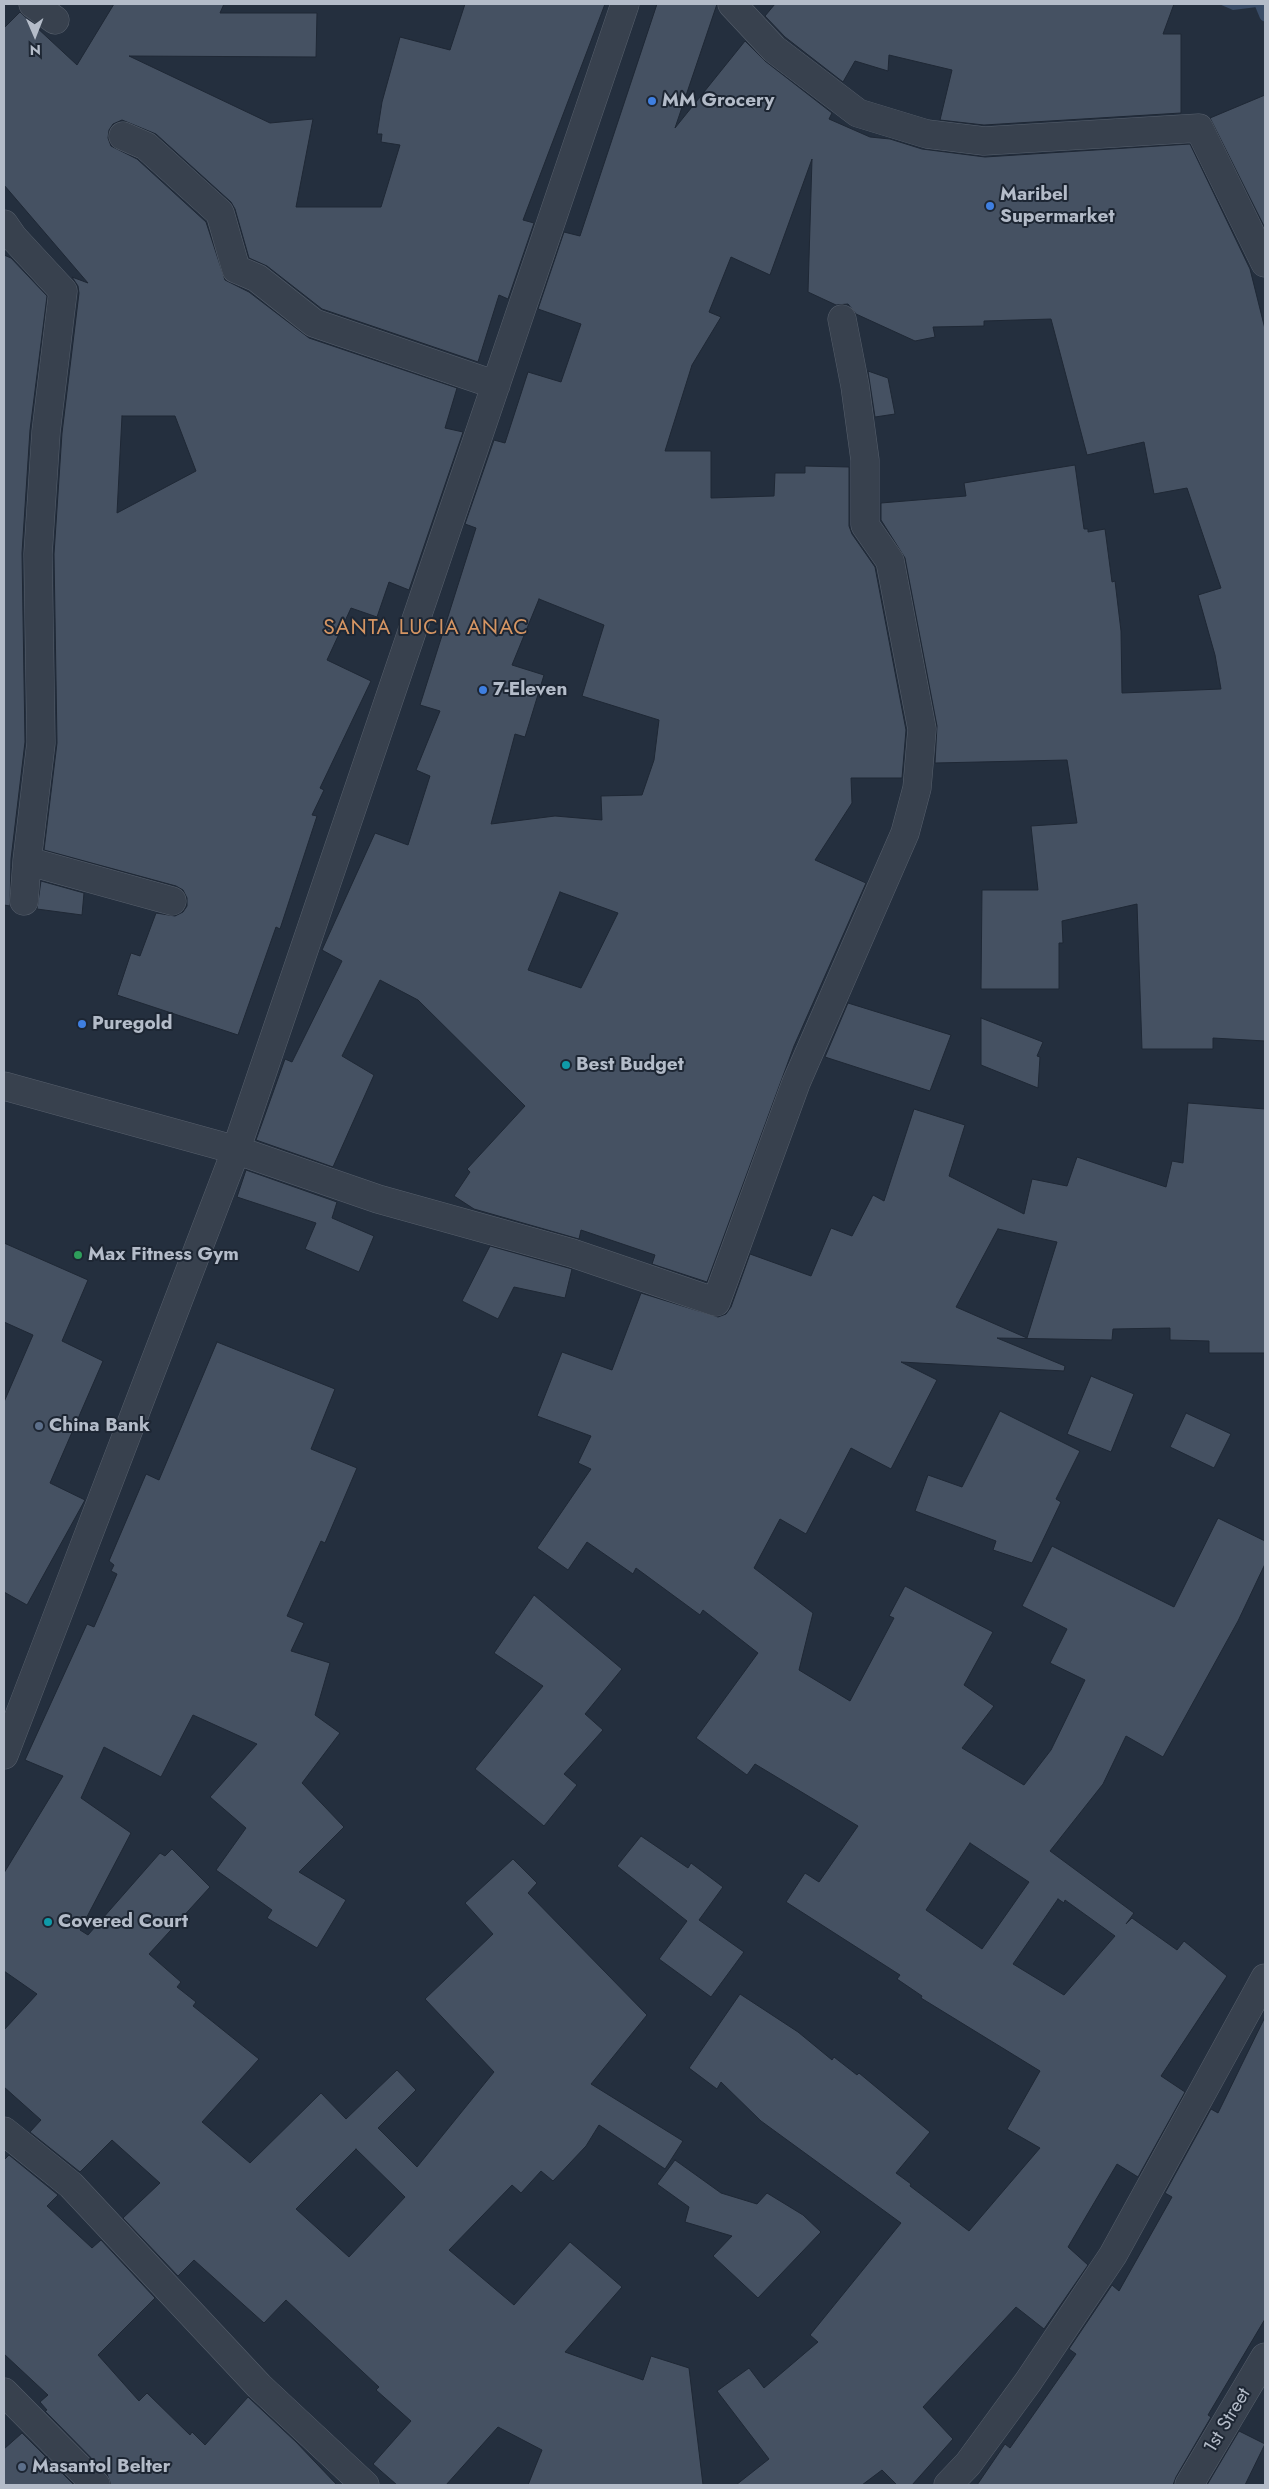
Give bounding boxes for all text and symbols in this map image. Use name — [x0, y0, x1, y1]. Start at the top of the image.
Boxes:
north arrow — [10, 10, 60, 60]
text: N — [30, 40, 41, 60]
place label: MM Grocery — [662, 90, 774, 112]
marker: MM Grocery — [646, 95, 658, 107]
place label: Maribel Supermarket — [1000, 184, 1114, 228]
marker: Maribel Supermarket — [984, 200, 996, 212]
district label: SANTA LUCIA ANAC — [321, 616, 531, 642]
place label: 7-Eleven — [493, 679, 567, 701]
marker: 7-Eleven — [477, 684, 489, 696]
place label: Puregold — [92, 1013, 172, 1035]
marker: Puregold — [76, 1018, 88, 1030]
place label: Best Budget — [576, 1054, 684, 1076]
marker: Best Budget — [560, 1059, 572, 1071]
place label: Max Fitness Gym — [88, 1244, 239, 1266]
marker: Max Fitness Gym — [72, 1249, 84, 1261]
place label: China Bank — [49, 1415, 150, 1437]
marker: China Bank — [33, 1420, 45, 1432]
place label: Covered Court — [58, 1911, 188, 1933]
marker: Covered Court — [42, 1916, 54, 1928]
street label: 1st Street — [1200, 2384, 1256, 2458]
place label: Masantol Belter — [32, 2456, 170, 2478]
marker: Masantol Belter — [16, 2461, 28, 2473]

